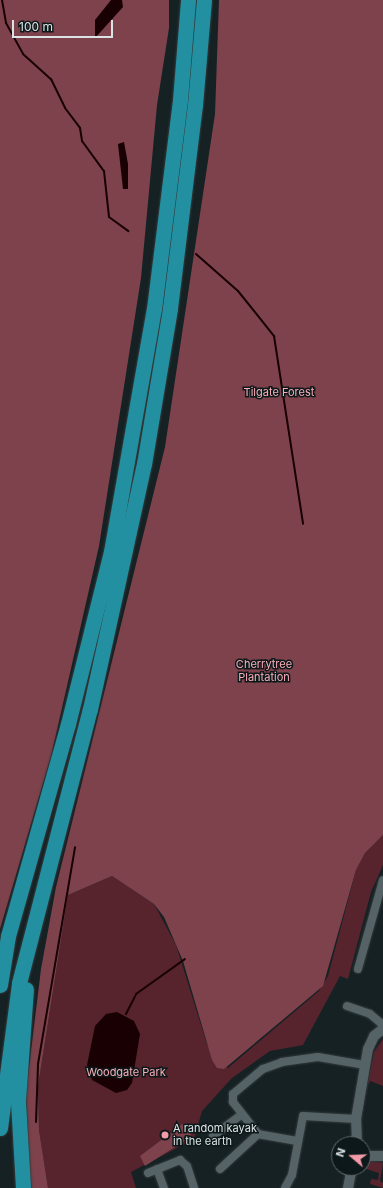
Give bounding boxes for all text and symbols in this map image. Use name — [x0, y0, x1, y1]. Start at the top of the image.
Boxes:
scale bar — [14, 12, 115, 38]
text: 100 m — [19, 19, 53, 34]
park label: Tilgate Forest — [244, 385, 314, 399]
park label: Cherrytree Plantation — [236, 658, 292, 684]
park label: Woodgate Park — [86, 1065, 166, 1079]
place label: A random kayak in the earth — [173, 1122, 257, 1148]
marker: A random kayak in the earth — [160, 1130, 170, 1140]
north arrow — [331, 1136, 371, 1176]
text: N — [333, 1146, 349, 1159]

